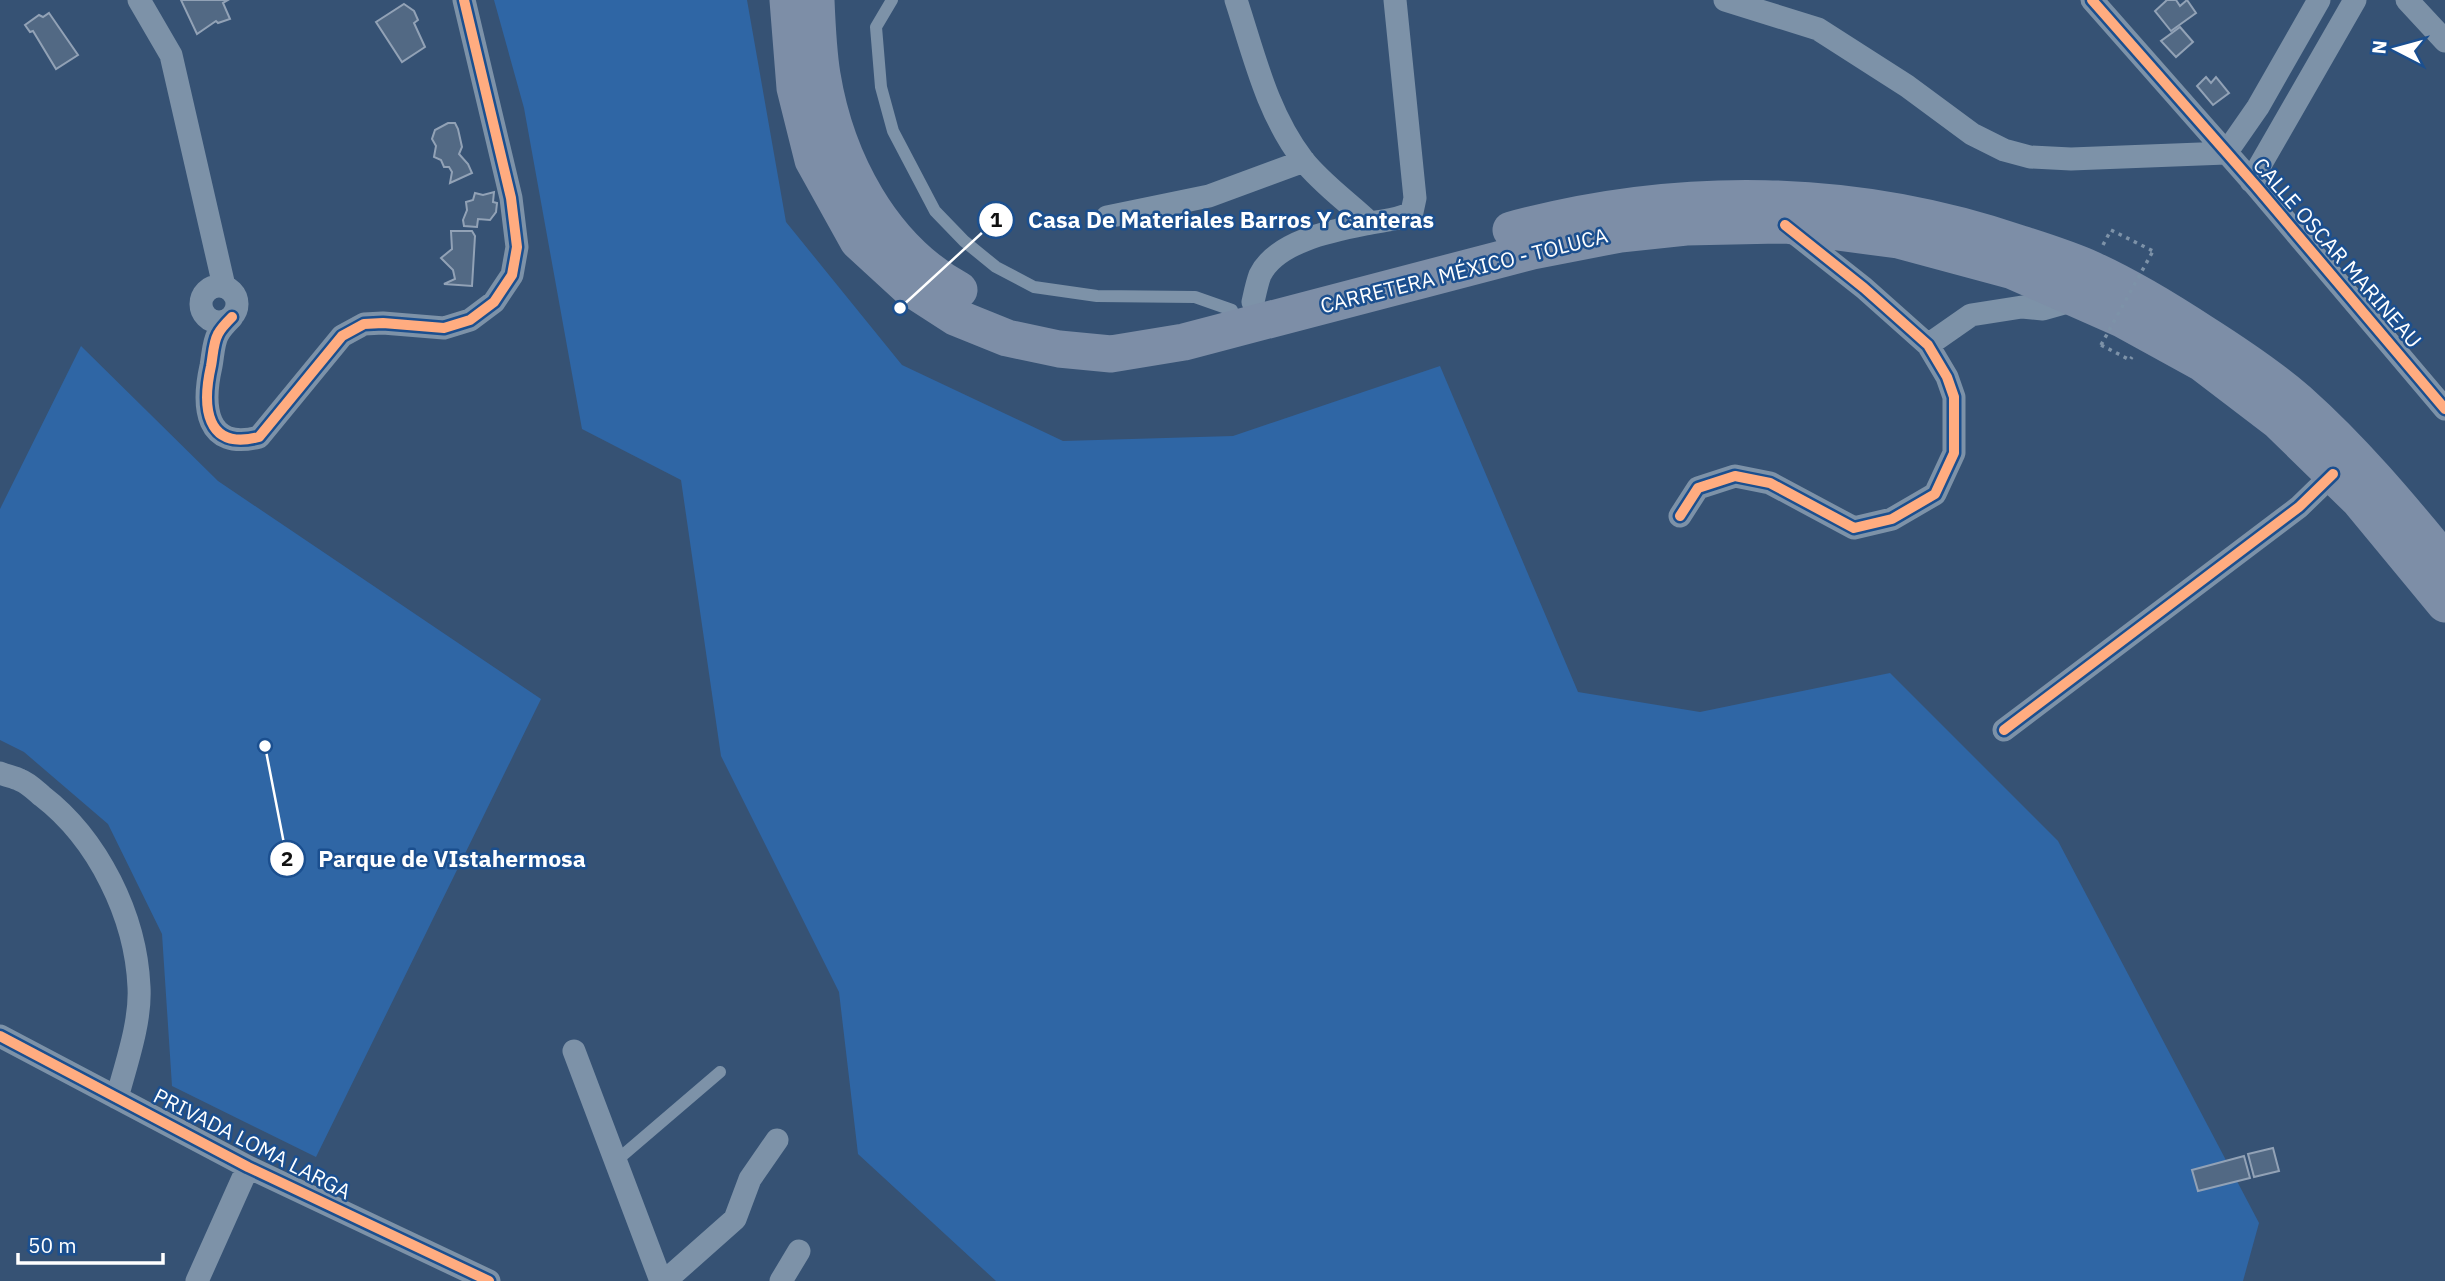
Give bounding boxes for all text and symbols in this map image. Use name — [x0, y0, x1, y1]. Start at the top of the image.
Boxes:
north arrow — [2361, 14, 2431, 84]
text: N — [2366, 39, 2392, 55]
street label: CALLE OSCAR MARINEAU — [2247, 151, 2428, 353]
callout: Casa De Materiales Barros Y Canteras — [979, 198, 1448, 242]
text: Casa De Materiales Barros Y Canteras — [1028, 204, 1434, 234]
text: 1 — [990, 205, 1003, 233]
street label: CARRETERA MÉXICO - TOLUCA — [1317, 221, 1610, 319]
callout: Parque de VIstahermosa — [269, 837, 600, 881]
text: Parque de VIstahermosa — [318, 843, 586, 873]
text: 2 — [281, 844, 293, 872]
street label: PRIVADA LOMA LARGA — [149, 1081, 356, 1205]
scale bar — [18, 1222, 163, 1266]
text: 50 m — [28, 1231, 77, 1259]

